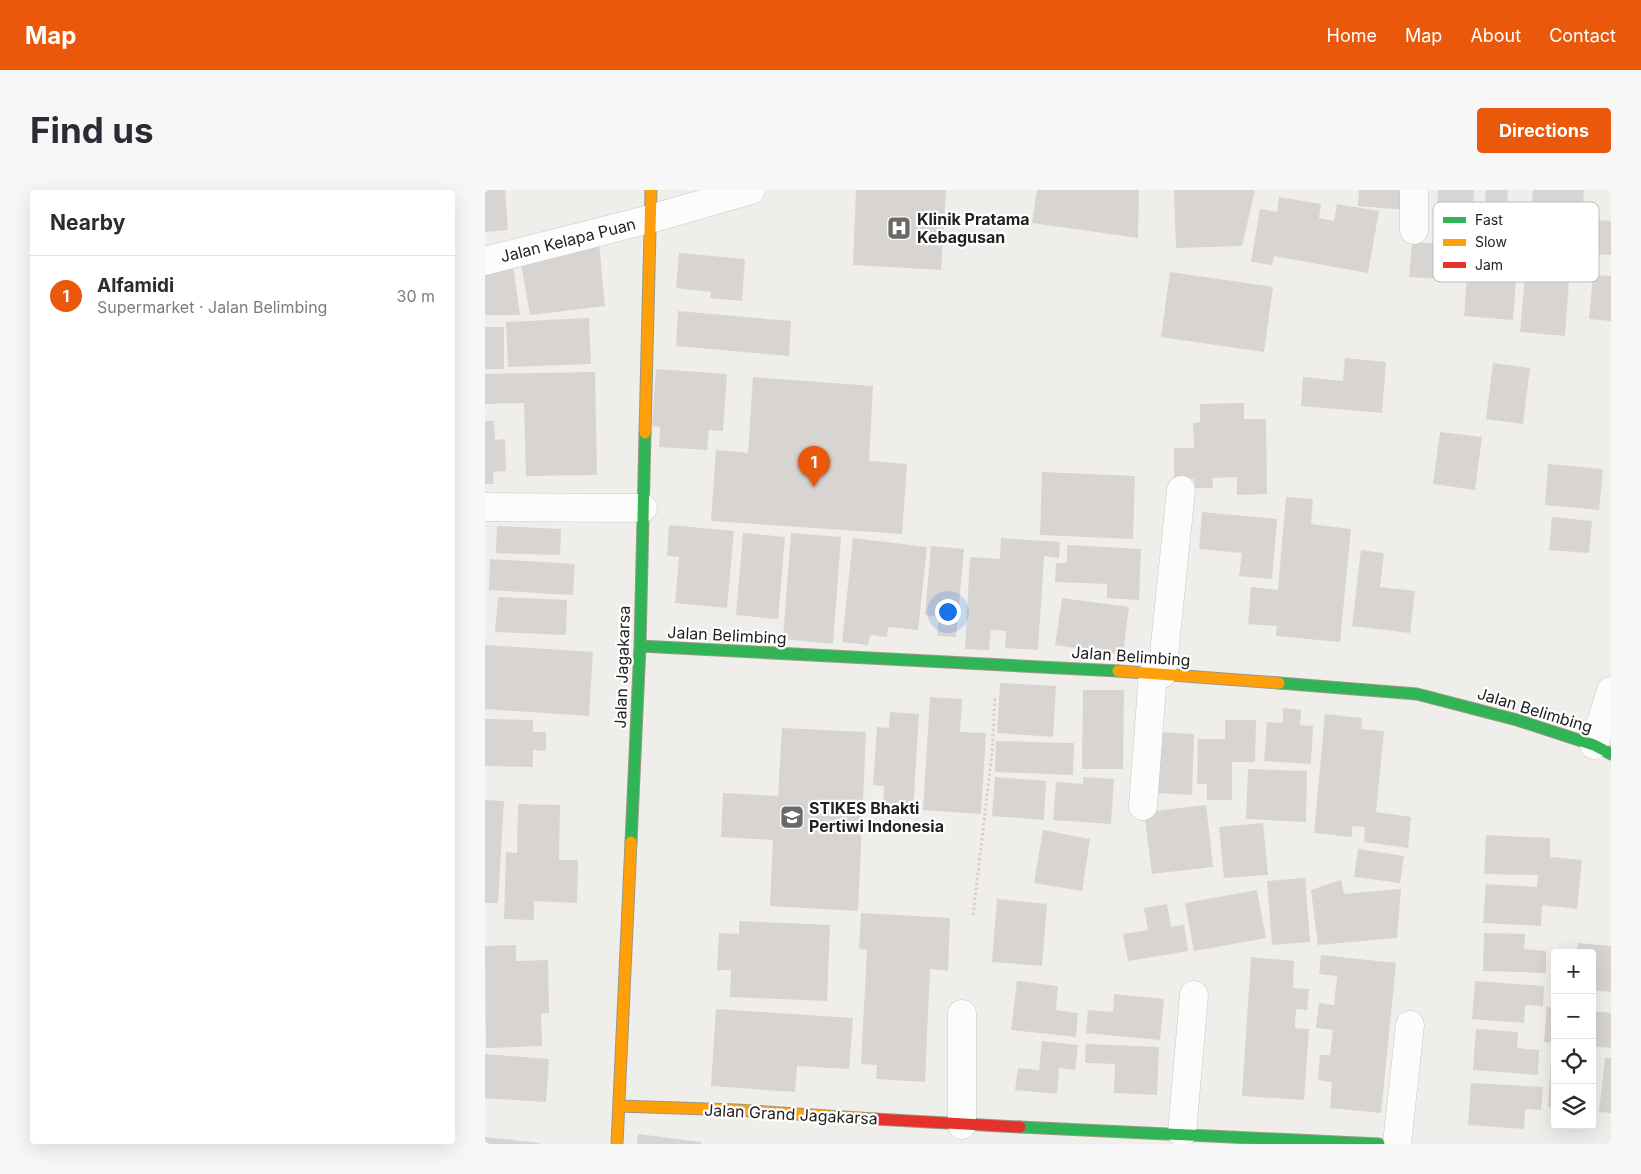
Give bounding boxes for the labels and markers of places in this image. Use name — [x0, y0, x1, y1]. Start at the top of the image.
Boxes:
place label: Klinik Pratama Kebagusan — [917, 209, 1030, 247]
hospital icon: Klinik Pratama Kebagusan — [886, 215, 912, 241]
pin: 1 — [798, 446, 830, 487]
place label: STIKES Bhakti Pertiwi Indonesia — [809, 798, 944, 836]
school or university icon: STIKES Bhakti Pertiwi Indonesia — [779, 804, 805, 830]

